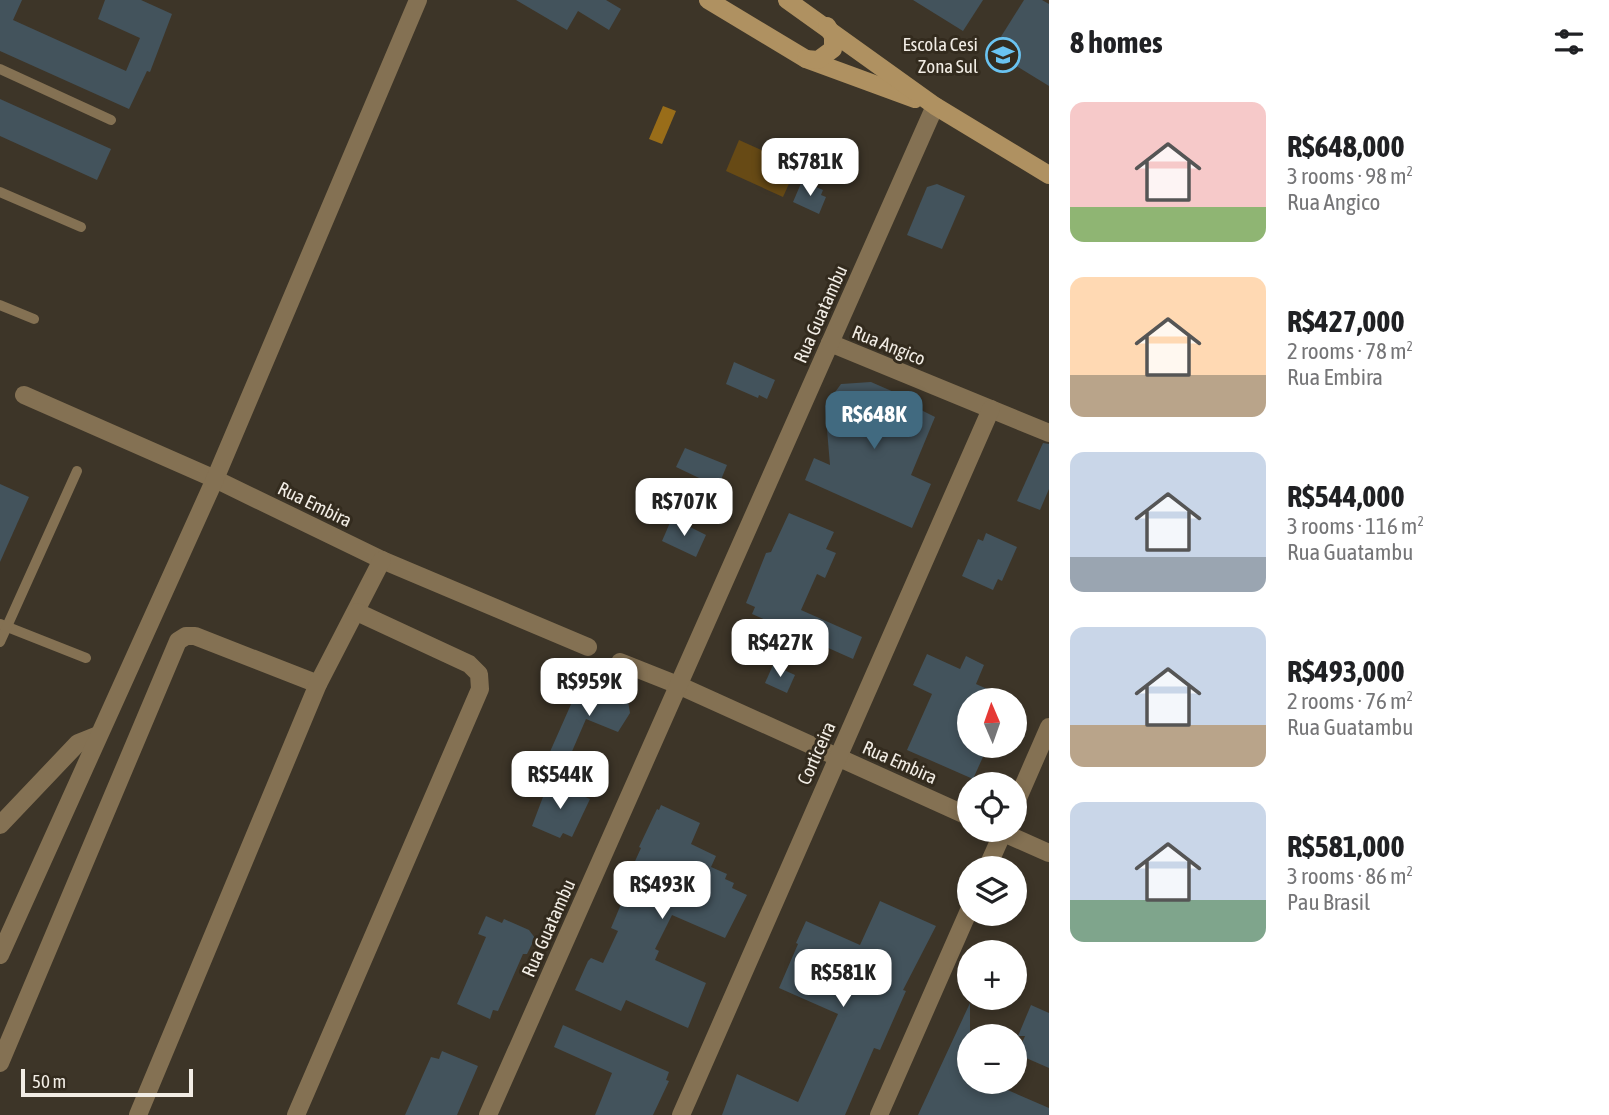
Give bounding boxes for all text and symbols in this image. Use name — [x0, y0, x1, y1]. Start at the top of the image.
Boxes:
icon: filters — [1550, 23, 1588, 61]
text: 8 homes — [1070, 25, 1163, 59]
place label: Escola Cesi Zona Sul — [903, 33, 978, 77]
school or university icon: Escola Cesi Zona Sul — [984, 36, 1022, 74]
text: R$648,000 — [1287, 129, 1405, 163]
icon: home — [1126, 130, 1210, 214]
pin: R$781K — [753, 138, 867, 198]
text: R$781K — [778, 148, 842, 174]
text: 3 rooms · 98 m² — [1287, 163, 1413, 189]
text: Rua Angico — [1287, 189, 1380, 215]
street label: Rua Guatambu — [789, 262, 851, 366]
text: R$427,000 — [1287, 304, 1405, 338]
icon: home — [1126, 305, 1210, 389]
street label: Rua Angico — [849, 320, 929, 370]
text: 2 rooms · 78 m² — [1287, 338, 1413, 364]
text: Rua Embira — [1287, 364, 1383, 390]
pin: R$648K — [817, 392, 931, 451]
text: R$648K — [842, 401, 906, 427]
street label: Rua Embira — [275, 477, 355, 531]
pin: R$707K — [627, 478, 741, 538]
text: R$544,000 — [1287, 479, 1405, 513]
icon: home — [1126, 480, 1210, 564]
text: R$707K — [652, 488, 716, 514]
text: 3 rooms · 116 m² — [1287, 513, 1424, 539]
text: Rua Guatambu — [1287, 539, 1413, 565]
pin: R$427K — [723, 620, 837, 679]
text: R$427K — [748, 629, 812, 655]
text: R$493,000 — [1287, 654, 1405, 688]
icon: home — [1126, 655, 1210, 739]
pin: R$959K — [532, 658, 646, 718]
text: R$959K — [557, 668, 621, 694]
north arrow — [957, 688, 1027, 758]
map controls — [957, 688, 1027, 1094]
text: 2 rooms · 76 m² — [1287, 688, 1413, 714]
text: Rua Guatambu — [1287, 714, 1413, 740]
street label: Corticeira — [792, 718, 840, 788]
street label: Rua Embira — [859, 736, 941, 788]
pin: R$544K — [503, 752, 617, 811]
text: R$544K — [528, 761, 592, 787]
button: locate — [957, 772, 1027, 842]
text: R$581,000 — [1287, 829, 1405, 863]
icon: home — [1126, 830, 1210, 914]
button: layers — [957, 856, 1027, 926]
pin: R$493K — [605, 862, 719, 921]
text: 3 rooms · 86 m² — [1287, 863, 1413, 889]
text: R$493K — [630, 871, 694, 897]
street label: Rua Guatambu — [517, 876, 579, 980]
text: Pau Brasil — [1287, 889, 1370, 915]
button: + — [957, 940, 1027, 1010]
pin: R$581K — [786, 950, 900, 1009]
text: R$581K — [811, 959, 875, 985]
button: − — [957, 1024, 1027, 1094]
scale bar — [21, 1066, 192, 1098]
text: 50 m — [32, 1070, 66, 1092]

